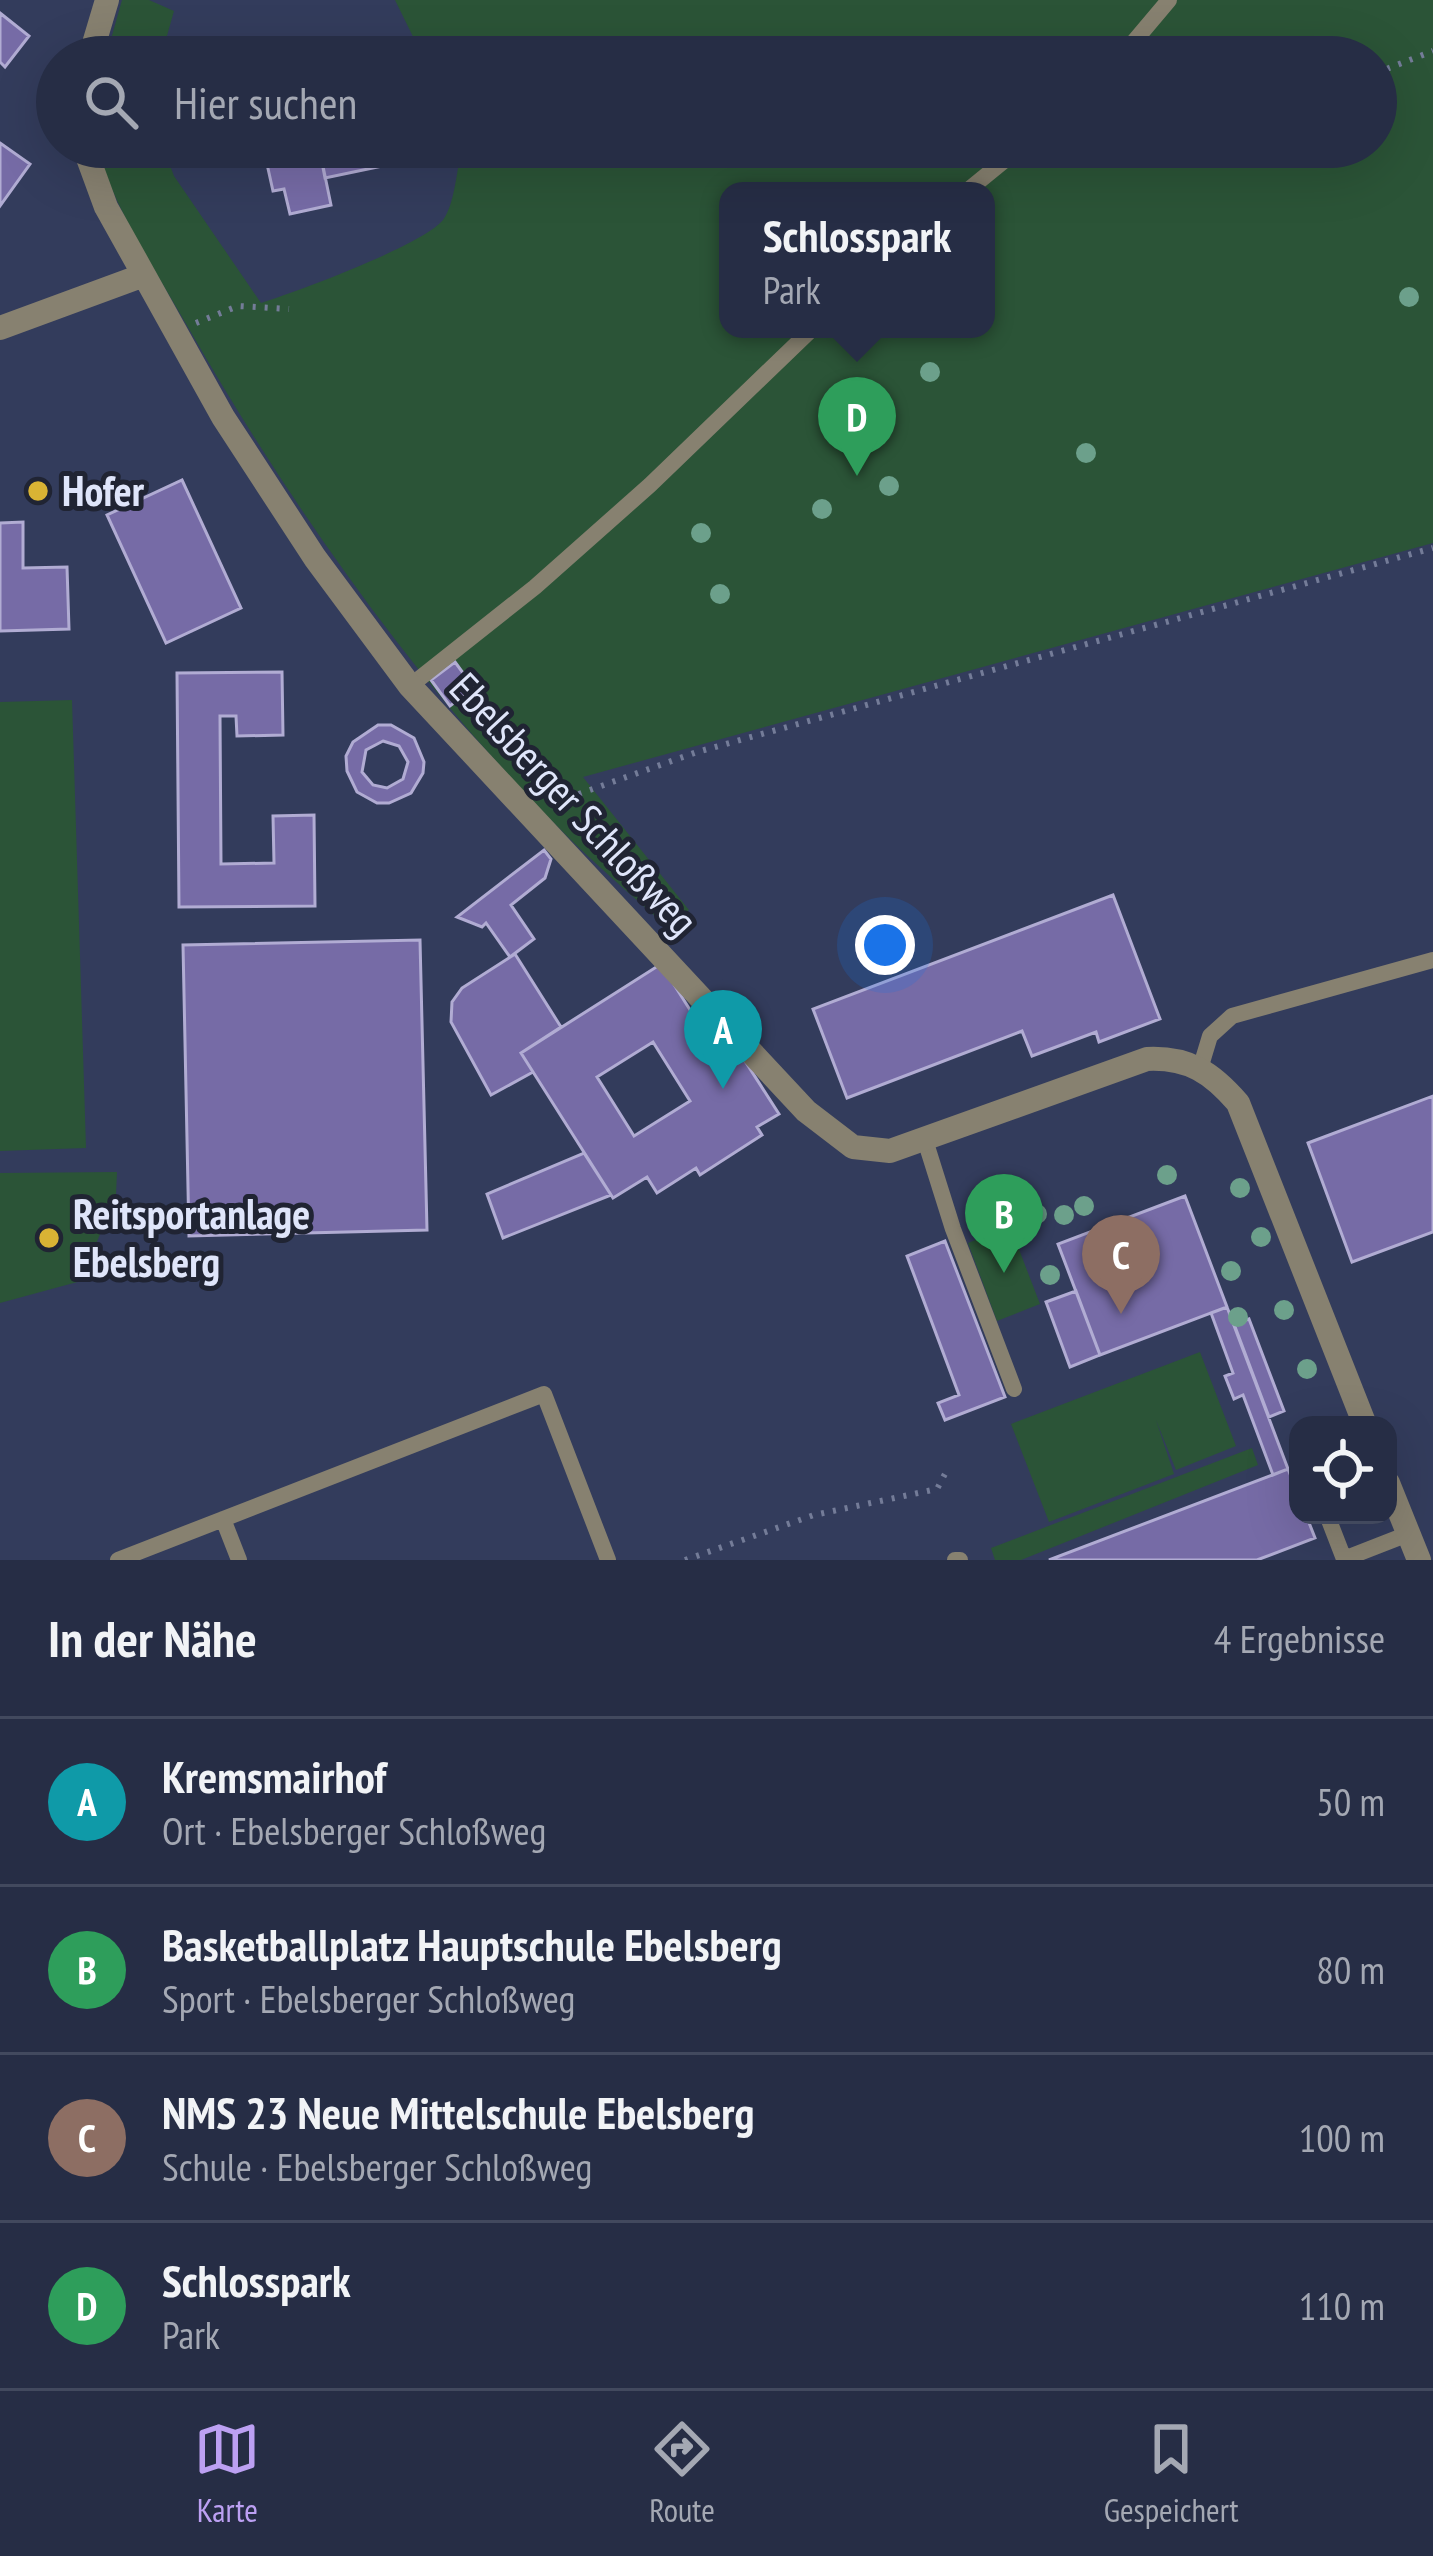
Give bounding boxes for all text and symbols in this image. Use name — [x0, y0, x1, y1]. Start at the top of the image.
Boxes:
search box — [36, 36, 1397, 168]
icon: search — [78, 69, 144, 135]
text: Hier suchen — [174, 73, 357, 131]
popup — [719, 182, 995, 338]
text: Schlosspark — [763, 206, 951, 264]
text: Park — [763, 264, 821, 315]
pin: D — [818, 377, 896, 476]
place label: Hofer — [62, 463, 145, 518]
marker: Hofer — [25, 478, 51, 504]
street label: Ebelsberger Schloßweg — [438, 661, 710, 947]
your location — [855, 915, 915, 975]
pin: A — [684, 990, 762, 1089]
pin: B — [965, 1174, 1043, 1273]
place label: Reitsportanlage Ebelsberg — [73, 1186, 310, 1289]
pin: C — [1082, 1215, 1160, 1314]
marker: Reitsportanlage Ebelsberg — [36, 1225, 62, 1251]
map controls — [1289, 1416, 1397, 1524]
button: locate — [1289, 1416, 1397, 1524]
text: In der Nähe — [48, 1605, 257, 1671]
text: 4 Ergebnisse — [1214, 1613, 1385, 1664]
text: Kremsmairhof — [162, 1747, 386, 1805]
text: A — [77, 1776, 97, 1827]
text: 50 m — [1316, 1776, 1385, 1827]
text: Ort · Ebelsberger Schloßweg — [162, 1805, 546, 1856]
text: Basketballplatz Hauptschule Ebelsberg — [162, 1915, 782, 1973]
text: B — [77, 1944, 97, 1995]
text: 80 m — [1316, 1944, 1385, 1995]
text: Sport · Ebelsberger Schloßweg — [162, 1973, 575, 2024]
text: NMS 23 Neue Mittelschule Ebelsberg — [162, 2083, 754, 2141]
text: C — [78, 2112, 96, 2163]
text: 100 m — [1299, 2112, 1385, 2163]
text: Schule · Ebelsberger Schloßweg — [162, 2141, 592, 2192]
text: Schlosspark — [162, 2251, 351, 2309]
text: D — [77, 2280, 97, 2331]
text: 110 m — [1299, 2280, 1385, 2331]
text: Park — [162, 2309, 220, 2360]
tab: Karte — [194, 2416, 260, 2531]
tab: Route — [649, 2416, 715, 2531]
tab: Gespeichert — [1104, 2416, 1239, 2531]

